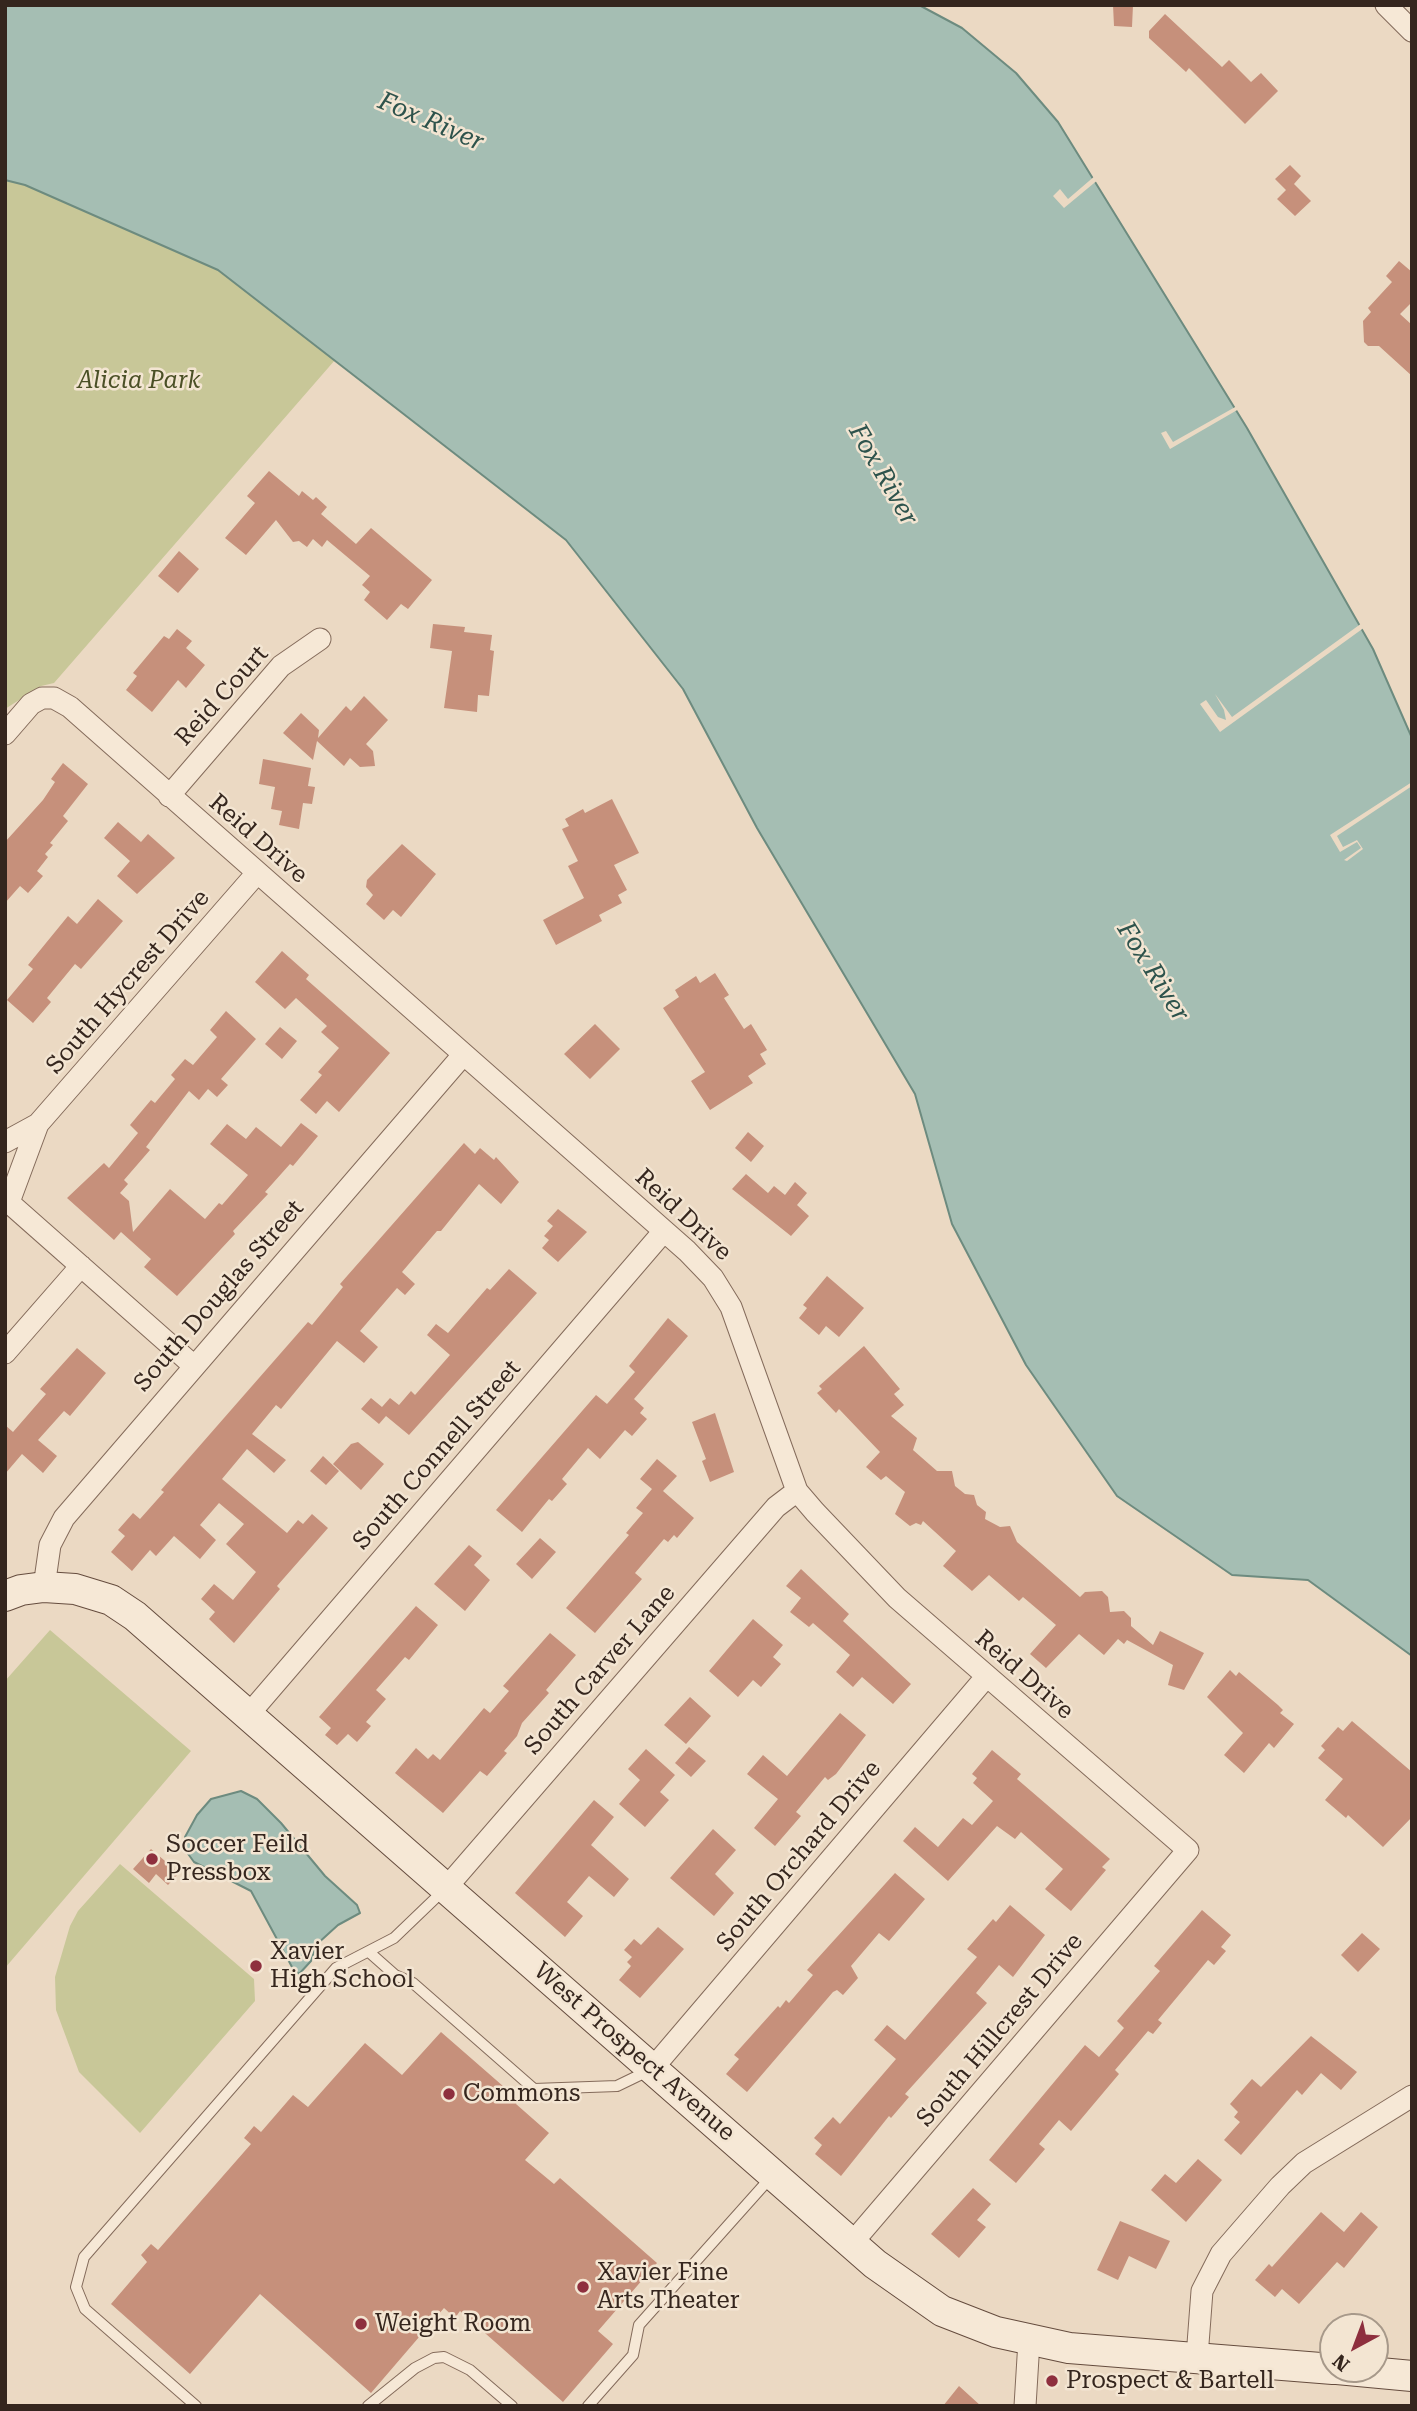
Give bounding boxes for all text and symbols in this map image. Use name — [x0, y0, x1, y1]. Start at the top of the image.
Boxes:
water label: Fox River — [373, 86, 489, 158]
park label: Alicia Park — [78, 367, 200, 395]
water label: Fox River — [841, 419, 925, 531]
street label: Reid Court — [170, 640, 274, 752]
street label: Reid Drive — [203, 788, 313, 890]
street label: South Hycrest Drive — [40, 884, 216, 1080]
water label: Fox River — [1110, 916, 1196, 1028]
street label: Reid Drive — [629, 1163, 737, 1267]
street label: South Douglas Street — [128, 1194, 310, 1398]
street label: South Connell Street — [347, 1355, 527, 1555]
street label: South Carver Lane — [518, 1579, 682, 1761]
street label: Reid Drive — [969, 1624, 1079, 1726]
street label: South Orchard Drive — [711, 1755, 887, 1957]
place label: Soccer Feild Pressbox — [166, 1831, 309, 1887]
marker: Soccer Feild Pressbox — [144, 1851, 160, 1867]
street label: South Hillcrest Drive — [911, 1928, 1089, 2132]
place label: Xavier High School — [270, 1938, 414, 1994]
street label: West Prospect Avenue — [527, 1957, 741, 2147]
marker: Xavier High School — [248, 1958, 264, 1974]
place label: Commons — [463, 2080, 580, 2108]
marker: Commons — [441, 2086, 457, 2102]
place label: Xavier Fine Arts Theater — [597, 2259, 740, 2315]
marker: Xavier Fine Arts Theater — [575, 2279, 591, 2295]
place label: Weight Room — [375, 2310, 531, 2338]
north arrow — [1319, 2313, 1389, 2383]
marker: Weight Room — [353, 2316, 369, 2332]
text: N — [1328, 2349, 1354, 2376]
place label: Prospect & Bartell — [1066, 2367, 1274, 2395]
marker: Prospect & Bartell — [1044, 2373, 1060, 2389]

